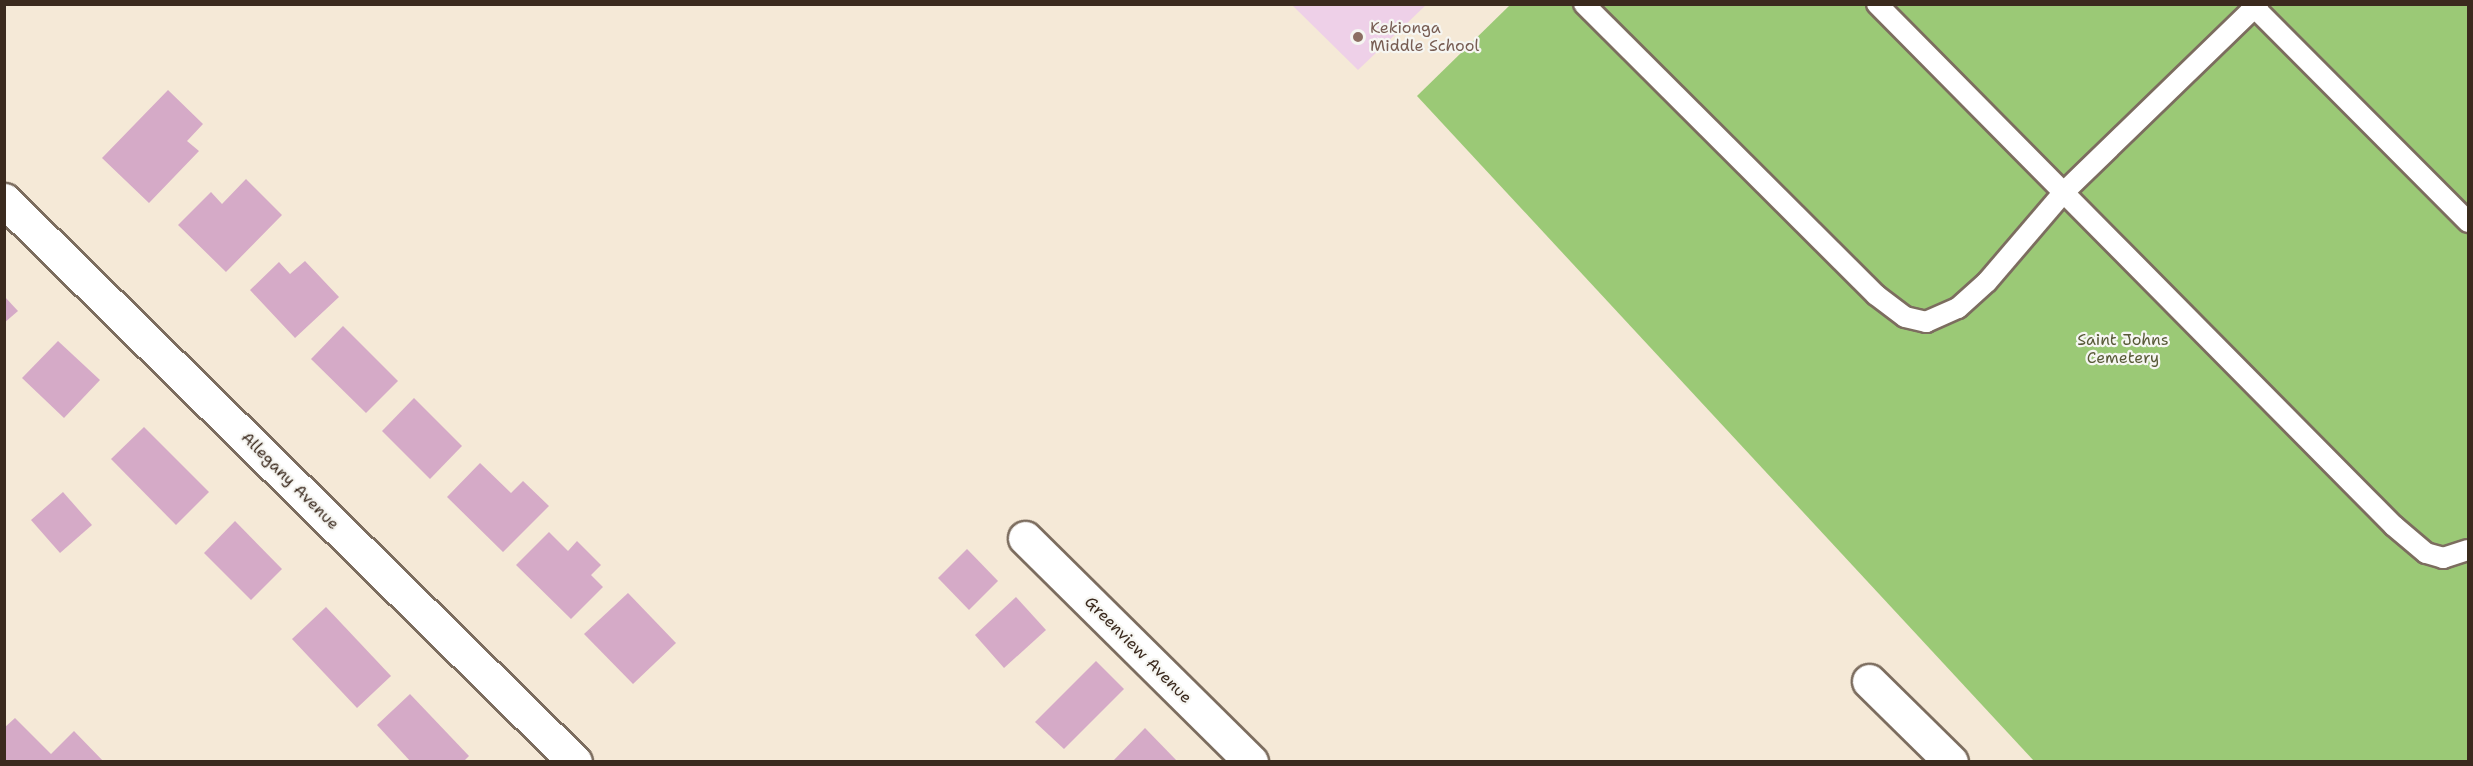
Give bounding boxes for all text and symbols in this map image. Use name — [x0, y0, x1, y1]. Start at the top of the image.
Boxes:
place label: Kekionga Middle School — [1370, 18, 1479, 56]
marker: Kekionga Middle School — [1351, 30, 1365, 44]
park label: Saint Johns Cemetery — [2077, 330, 2169, 368]
street label: Allegany Avenue — [237, 428, 343, 534]
street label: Greenview Avenue — [1080, 592, 1196, 708]

